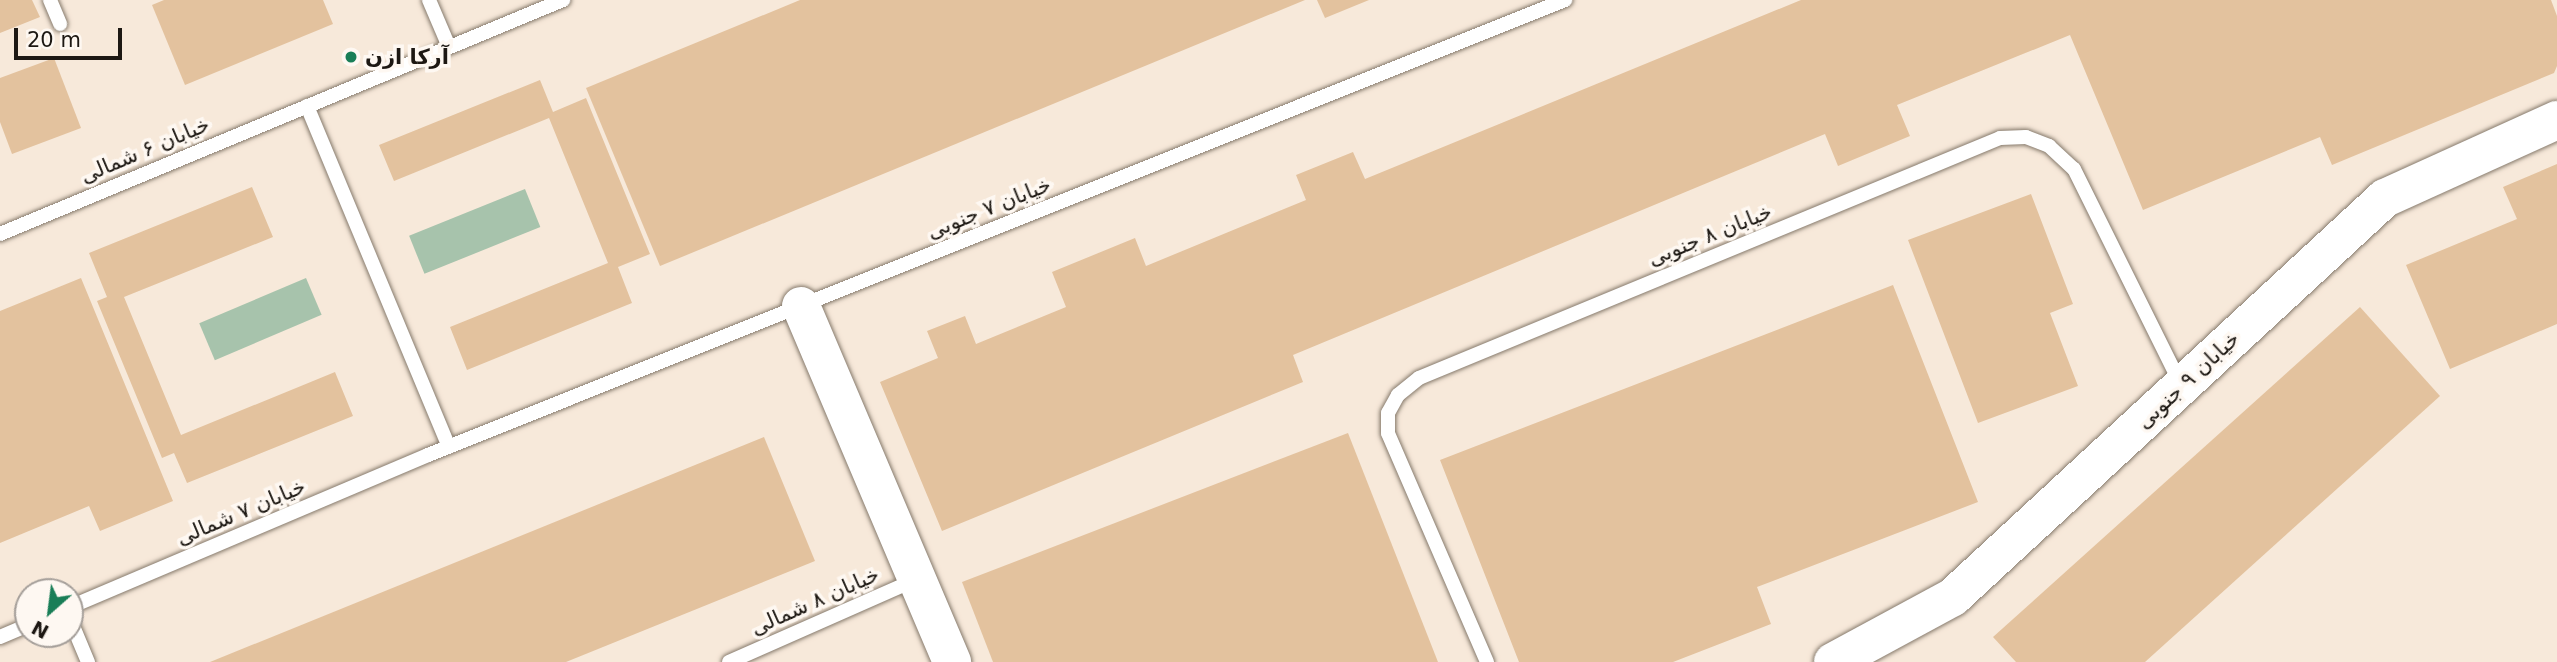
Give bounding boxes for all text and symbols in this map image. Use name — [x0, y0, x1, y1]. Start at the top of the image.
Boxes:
scale bar — [18, 14, 126, 58]
text: 20 m — [27, 28, 81, 52]
place label: آرکا ازن — [365, 44, 449, 70]
marker: آرکا ازن — [343, 49, 359, 65]
street label: خیابان ۶ شمالی — [77, 111, 213, 189]
street label: خیابان ۷ جنوبی — [923, 172, 1055, 244]
street label: خیابان ۸ جنوبی — [1644, 199, 1776, 271]
street label: خیابان ۹ جنوبی — [2131, 326, 2245, 434]
street label: خیابان ۷ شمالی — [173, 473, 309, 551]
street label: خیابان ۸ شمالی — [747, 561, 883, 641]
north arrow — [14, 578, 84, 648]
text: N — [28, 616, 52, 643]

